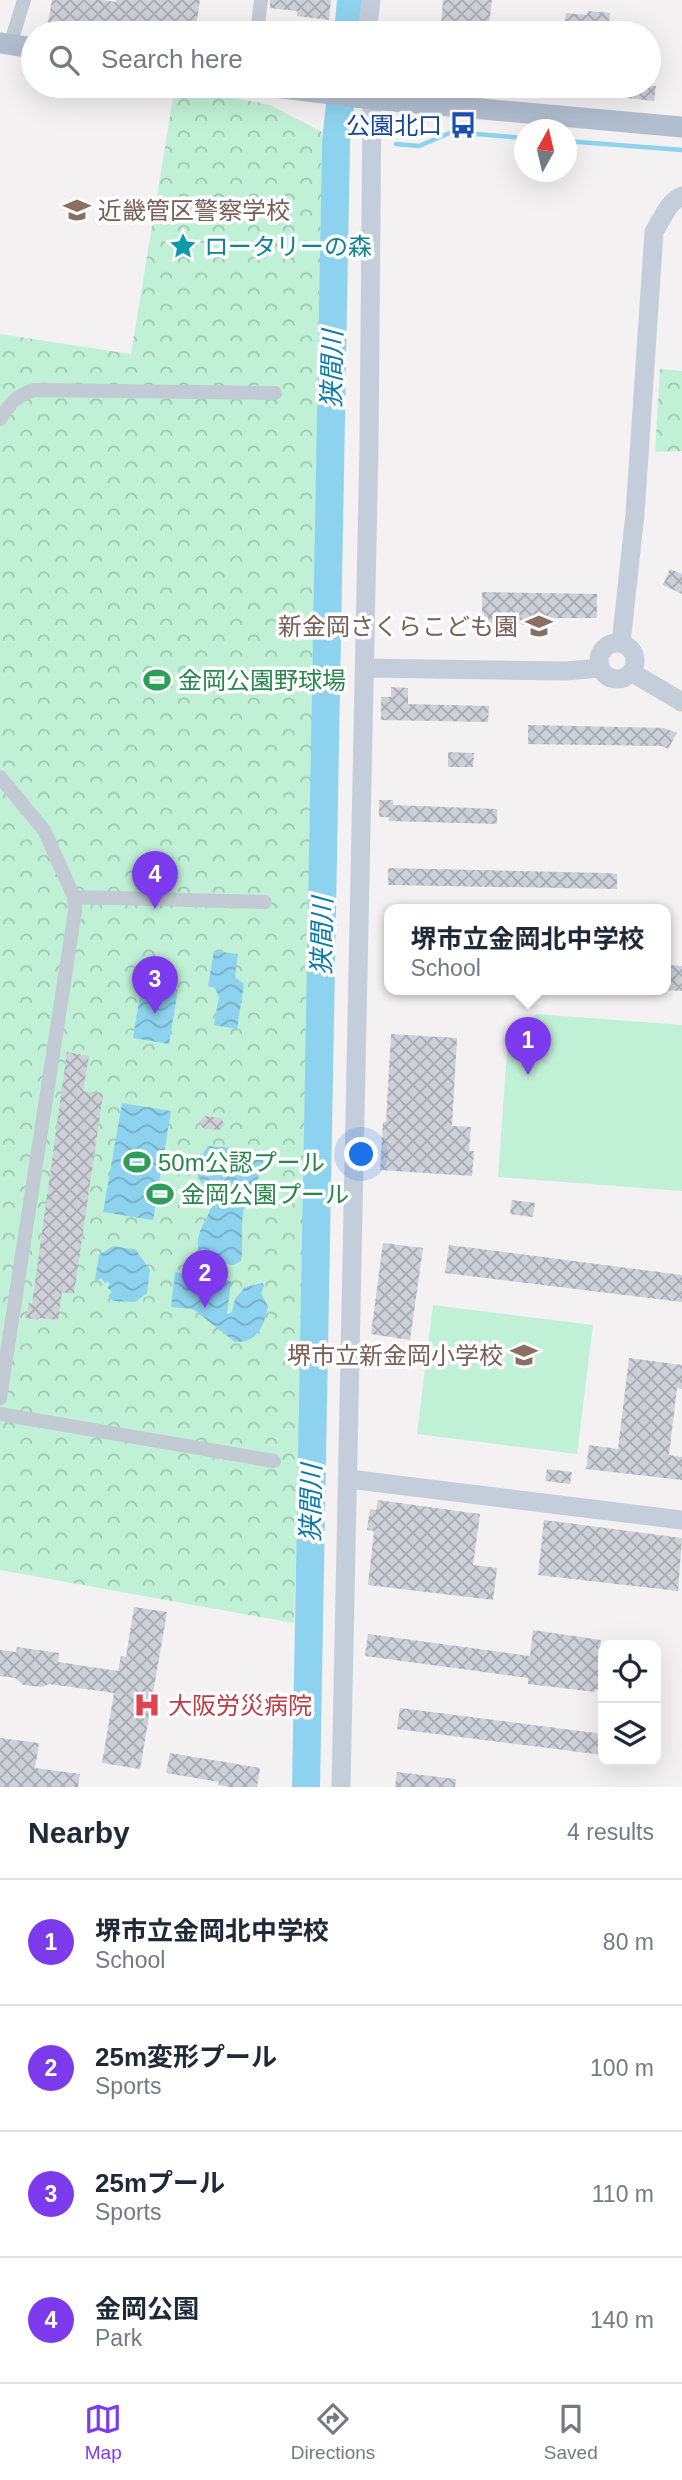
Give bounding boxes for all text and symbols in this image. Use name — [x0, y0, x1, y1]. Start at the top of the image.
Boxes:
search box — [21, 21, 661, 98]
icon: search — [45, 41, 83, 79]
text: Search here — [101, 44, 243, 74]
bus stop icon: 公園北口 — [448, 110, 478, 140]
place label: 公園北口 — [346, 112, 442, 139]
north arrow — [514, 119, 577, 182]
school or university icon: 近畿管区警察学校 — [62, 195, 92, 225]
place label: 近畿管区警察学校 — [98, 197, 290, 224]
place icon: ロータリーの森 — [168, 231, 198, 261]
place label: ロータリーの森 — [204, 233, 372, 260]
water label: 狭間川 — [316, 327, 348, 408]
school or university icon: 新金岡さくらこども園 — [524, 611, 554, 641]
place label: 新金岡さくらこども園 — [278, 613, 518, 640]
sports icon: 金岡公園野球場 — [142, 665, 172, 695]
place label: 金岡公園野球場 — [178, 667, 346, 694]
pin: 4 — [132, 851, 178, 909]
water label: 狭間川 — [306, 894, 338, 975]
popup — [384, 904, 671, 995]
text: 堺市立金岡北中学校 — [410, 924, 645, 954]
text: School — [410, 955, 481, 981]
pin: 3 — [132, 956, 178, 1014]
pin: 1 — [505, 1017, 551, 1075]
your location — [344, 1137, 378, 1171]
sports icon: 50m公認プール — [122, 1147, 152, 1177]
place label: 50m公認プール — [158, 1149, 325, 1176]
sports icon: 金岡公園プール — [145, 1179, 175, 1209]
place label: 金岡公園プール — [181, 1181, 349, 1208]
pin: 2 — [182, 1250, 228, 1308]
school or university icon: 堺市立新金岡小学校 — [509, 1340, 539, 1370]
place label: 堺市立新金岡小学校 — [287, 1342, 503, 1369]
water label: 狭間川 — [295, 1461, 327, 1542]
map controls — [598, 1640, 661, 1766]
button: locate — [598, 1640, 661, 1703]
hospital icon: 大阪労災病院 — [132, 1690, 162, 1720]
place label: 大阪労災病院 — [168, 1692, 312, 1719]
button: layers — [598, 1703, 661, 1766]
text: Nearby — [28, 1816, 130, 1849]
text: 4 results — [567, 1819, 654, 1845]
text: 堺市立金岡北中学校 — [95, 1916, 329, 1946]
text: 1 — [45, 1929, 57, 1955]
text: 80 m — [603, 1929, 654, 1955]
text: School — [95, 1947, 165, 1973]
text: 25m変形プール — [95, 2042, 277, 2072]
text: 2 — [45, 2055, 57, 2081]
text: 100 m — [590, 2055, 654, 2081]
text: Sports — [95, 2073, 161, 2099]
text: 25mプール — [95, 2168, 225, 2198]
text: 3 — [45, 2181, 57, 2207]
text: 110 m — [592, 2181, 654, 2207]
text: Sports — [95, 2199, 161, 2225]
text: 金岡公園 — [95, 2294, 199, 2324]
text: 4 — [45, 2307, 57, 2333]
text: 140 m — [590, 2307, 654, 2333]
text: Park — [95, 2325, 142, 2351]
tab: Map — [84, 2400, 122, 2464]
tab: Directions — [291, 2400, 375, 2464]
tab: Saved — [544, 2400, 598, 2464]

